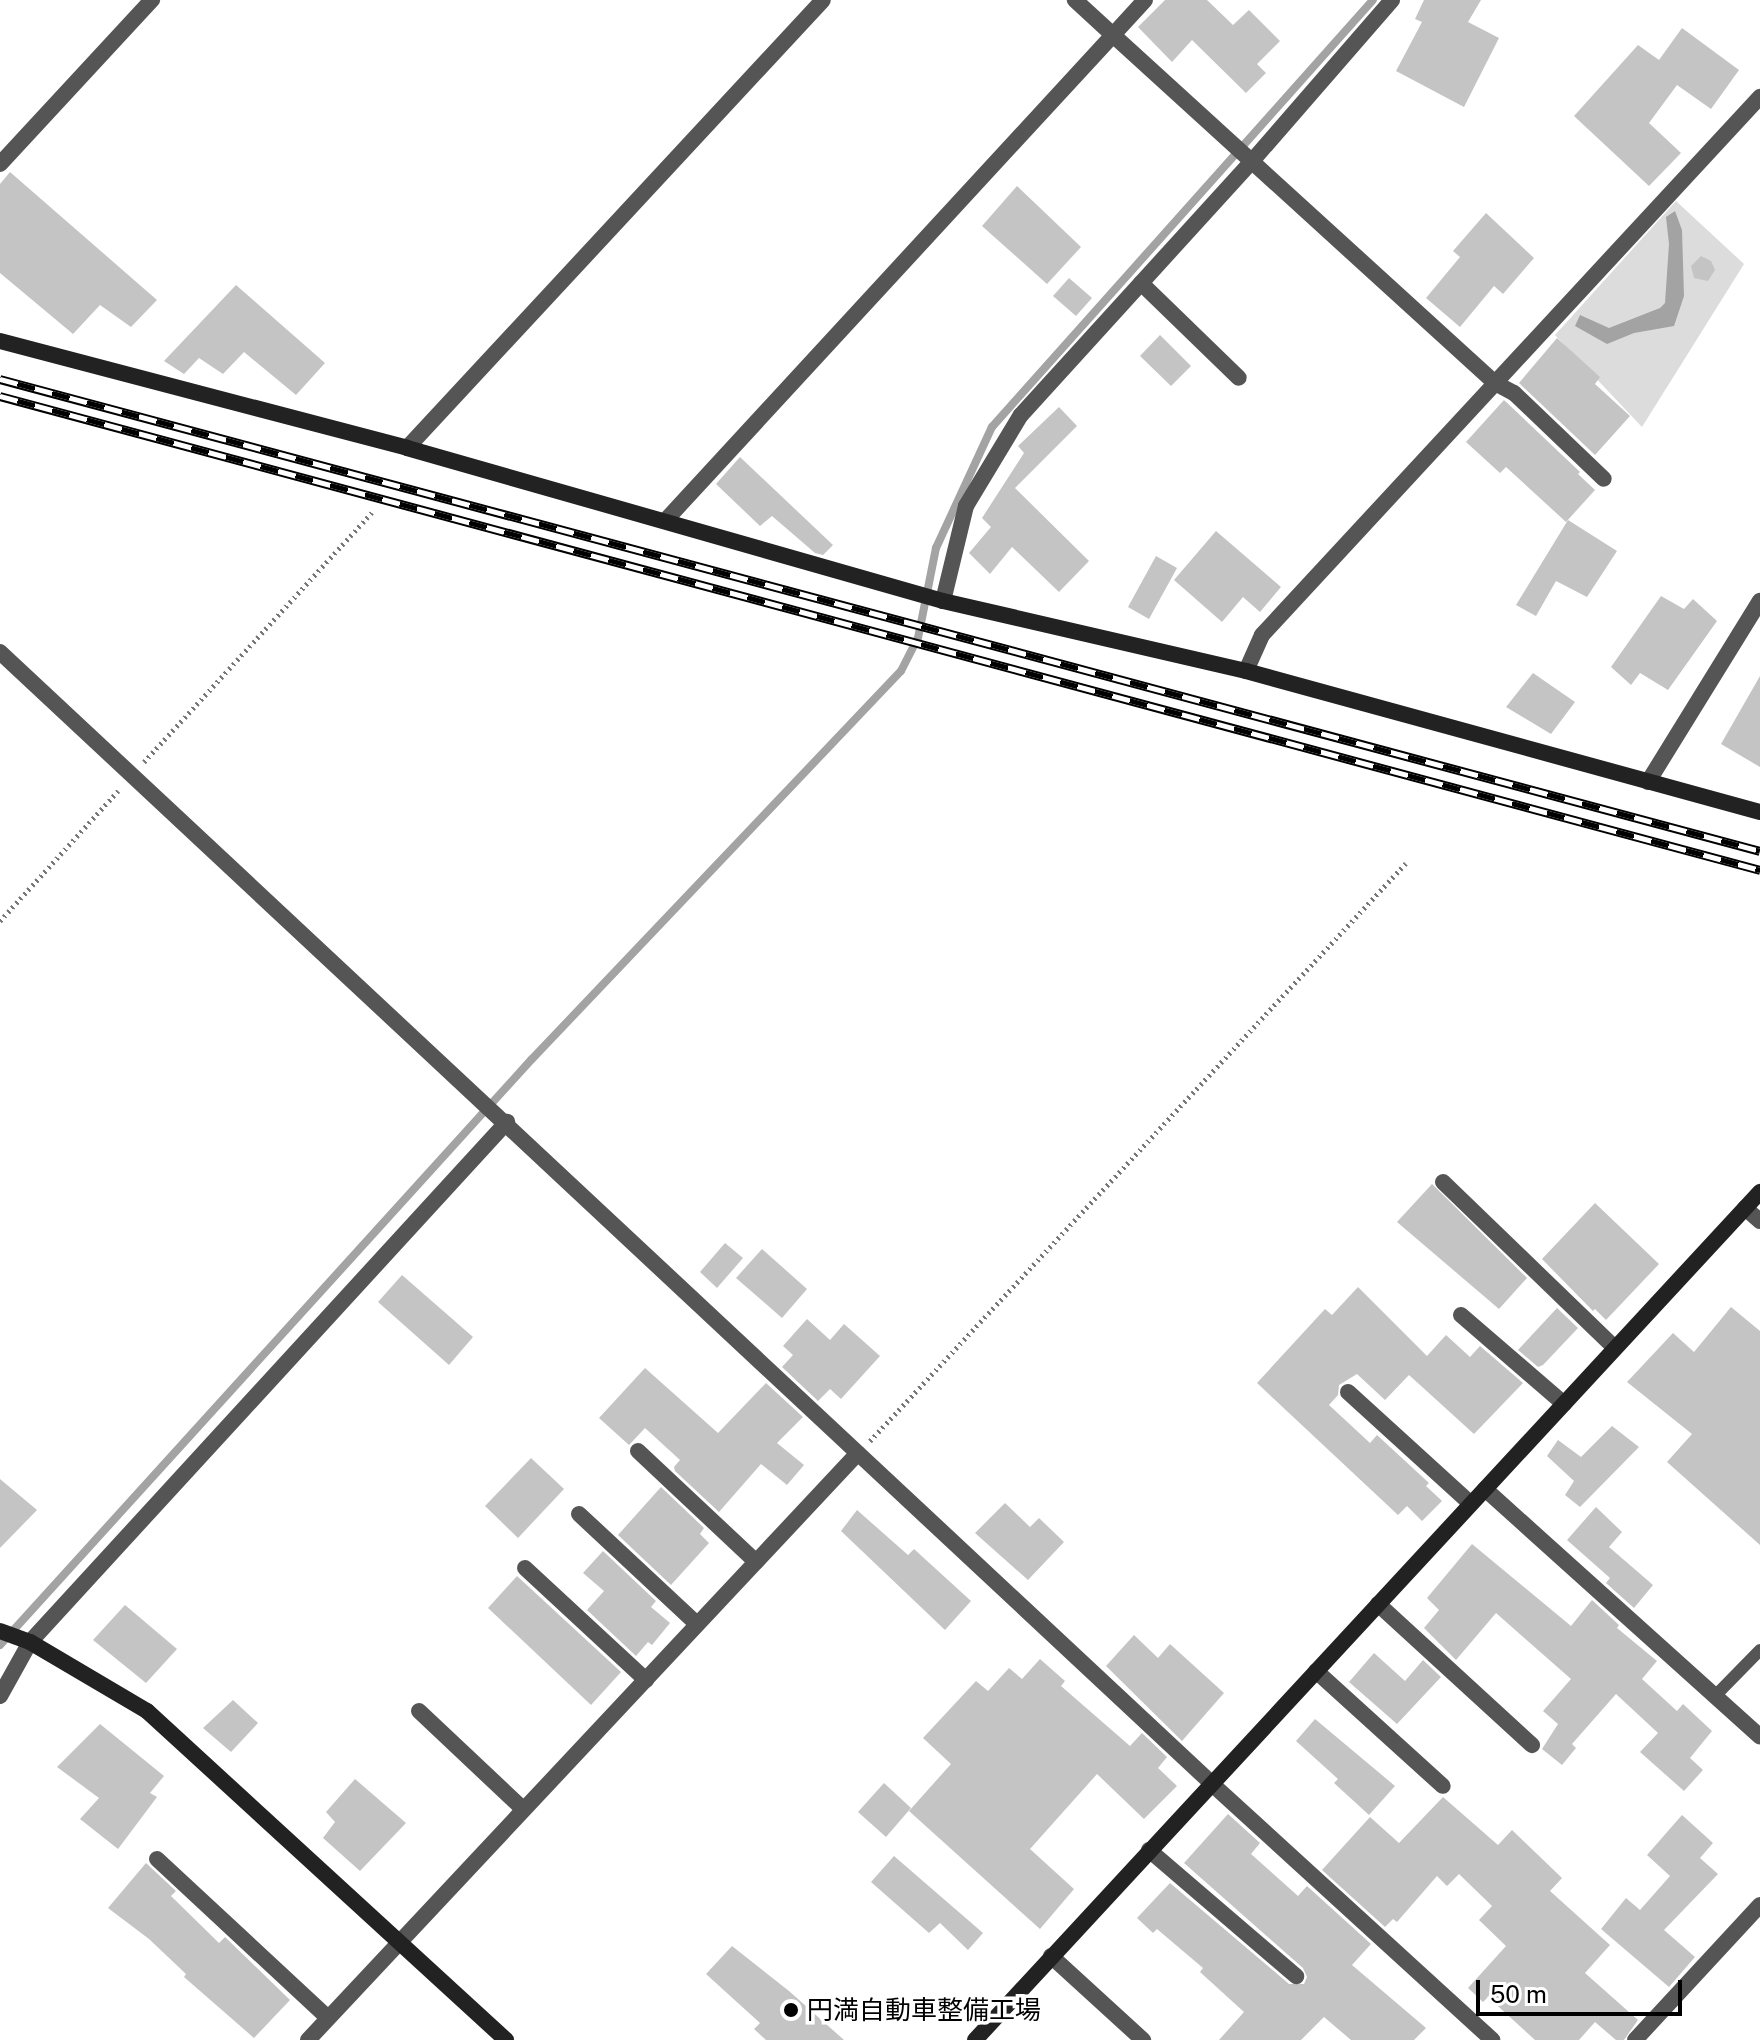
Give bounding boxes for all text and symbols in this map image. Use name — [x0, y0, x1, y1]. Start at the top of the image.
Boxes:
scale bar — [1480, 1964, 1686, 2014]
text: 50 m — [1490, 1980, 1547, 2008]
place label: 円満自動車整備工場 — [807, 1994, 1041, 2026]
marker: 円満自動車整備工場 — [782, 2001, 800, 2019]

